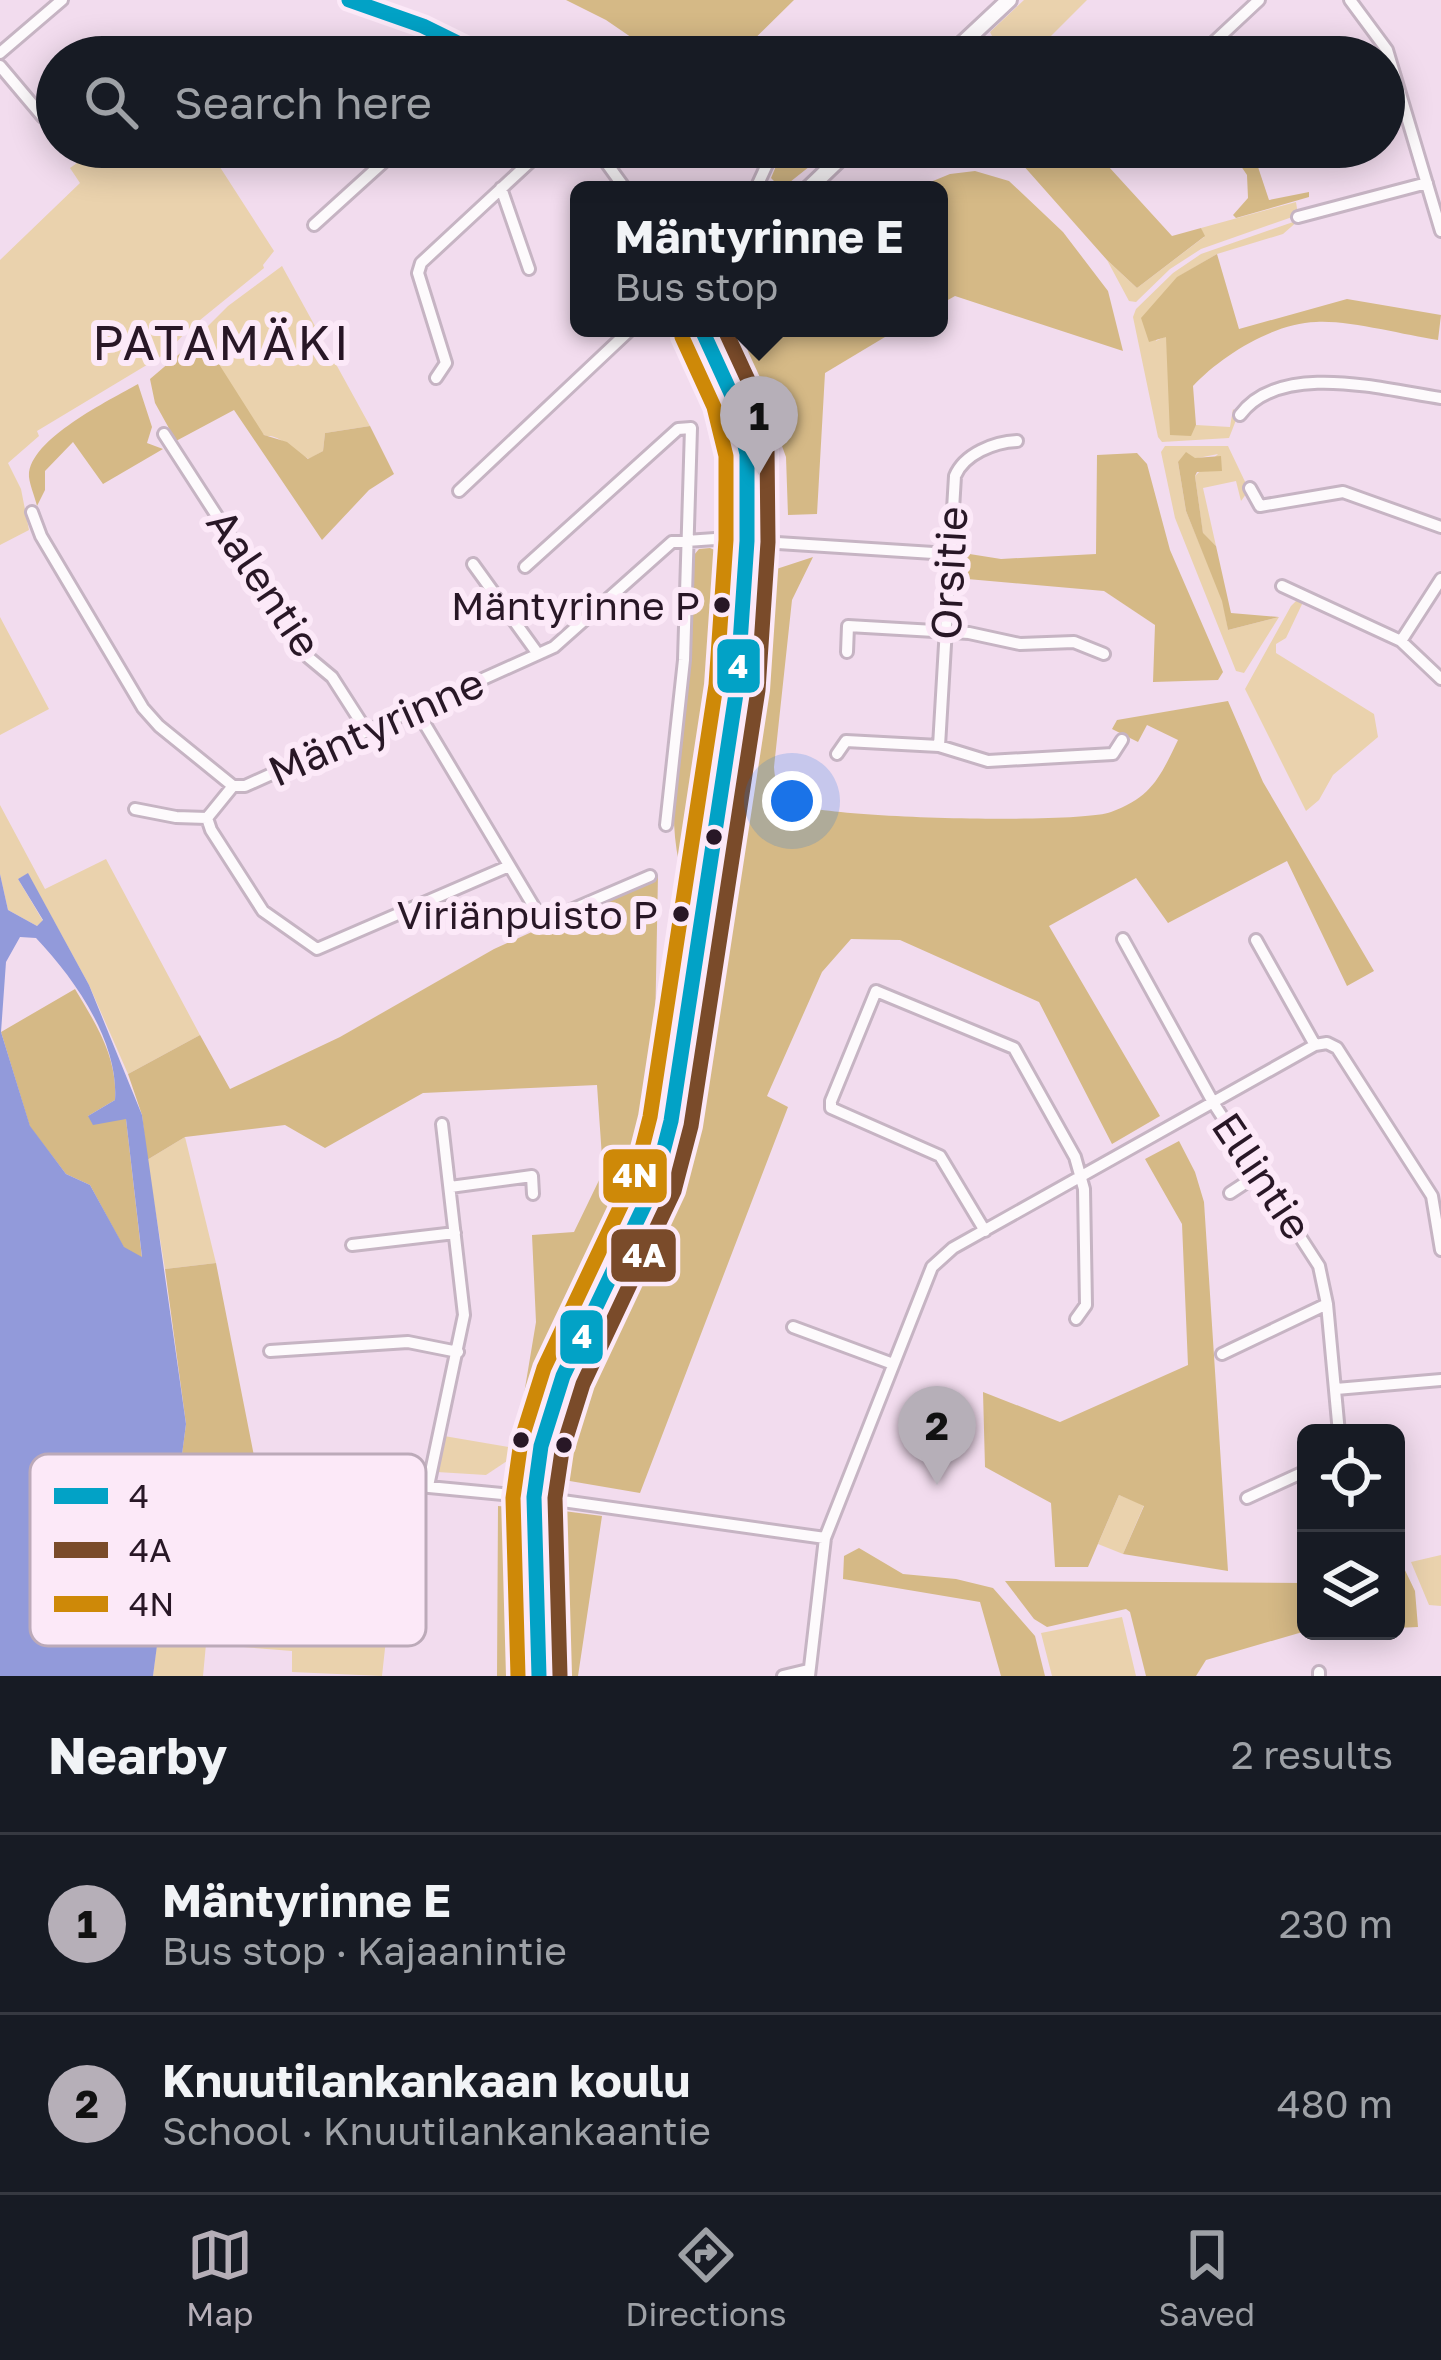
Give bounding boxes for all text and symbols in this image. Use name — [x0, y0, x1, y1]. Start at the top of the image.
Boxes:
search box — [36, 36, 1405, 168]
icon: search — [78, 69, 144, 135]
text: Search here — [174, 75, 432, 129]
popup — [570, 181, 948, 337]
text: Mäntyrinne E — [614, 209, 904, 263]
text: Bus stop — [614, 263, 778, 310]
district label: PATAMÄKI — [92, 313, 352, 371]
pin: 1 — [720, 376, 798, 475]
street label: Aalentie — [197, 499, 332, 666]
street label: Orsitie — [920, 505, 976, 641]
place label: Mäntyrinne P — [451, 582, 700, 629]
marker: Mäntyrinne P — [711, 594, 733, 616]
line badge: 4 — [715, 637, 762, 695]
text: 4 — [728, 646, 748, 685]
street label: Mäntyrinne — [260, 656, 491, 796]
your location — [762, 771, 822, 831]
unlabelled marker — [703, 826, 725, 848]
place label: Viriänpuisto P — [397, 891, 658, 938]
marker: Viriänpuisto P — [670, 903, 692, 925]
street label: Ellintie — [1203, 1103, 1323, 1248]
line badge: 4N — [601, 1147, 669, 1205]
text: 4N — [612, 1155, 658, 1194]
line badge: 4A — [609, 1227, 678, 1284]
text: 4A — [622, 1235, 667, 1274]
line badge: 4 — [558, 1308, 605, 1366]
text: 4 — [572, 1316, 592, 1355]
pin: 2 — [898, 1386, 976, 1485]
map controls — [1297, 1424, 1405, 1640]
button: locate — [1297, 1424, 1405, 1532]
unlabelled marker — [510, 1429, 532, 1451]
unlabelled marker — [553, 1434, 575, 1456]
legend — [30, 1454, 426, 1646]
text: 4 — [129, 1476, 149, 1515]
text: 4A — [129, 1530, 171, 1569]
button: layers — [1297, 1532, 1405, 1640]
text: 4N — [129, 1584, 174, 1623]
text: Nearby — [48, 1724, 227, 1785]
text: 2 results — [1231, 1731, 1393, 1778]
text: Mäntyrinne E — [162, 1873, 451, 1927]
text: 1 — [77, 1900, 97, 1947]
text: 230 m — [1279, 1900, 1393, 1947]
text: Bus stop · Kajaanintie — [162, 1927, 567, 1974]
text: Knuutilankankaan koulu — [162, 2053, 690, 2107]
text: 2 — [75, 2080, 99, 2127]
text: 480 m — [1277, 2080, 1393, 2127]
text: School · Knuutilankankaantie — [162, 2107, 711, 2154]
tab: Map — [186, 2222, 253, 2333]
tab: Directions — [625, 2222, 787, 2333]
tab: Saved — [1159, 2222, 1255, 2333]

